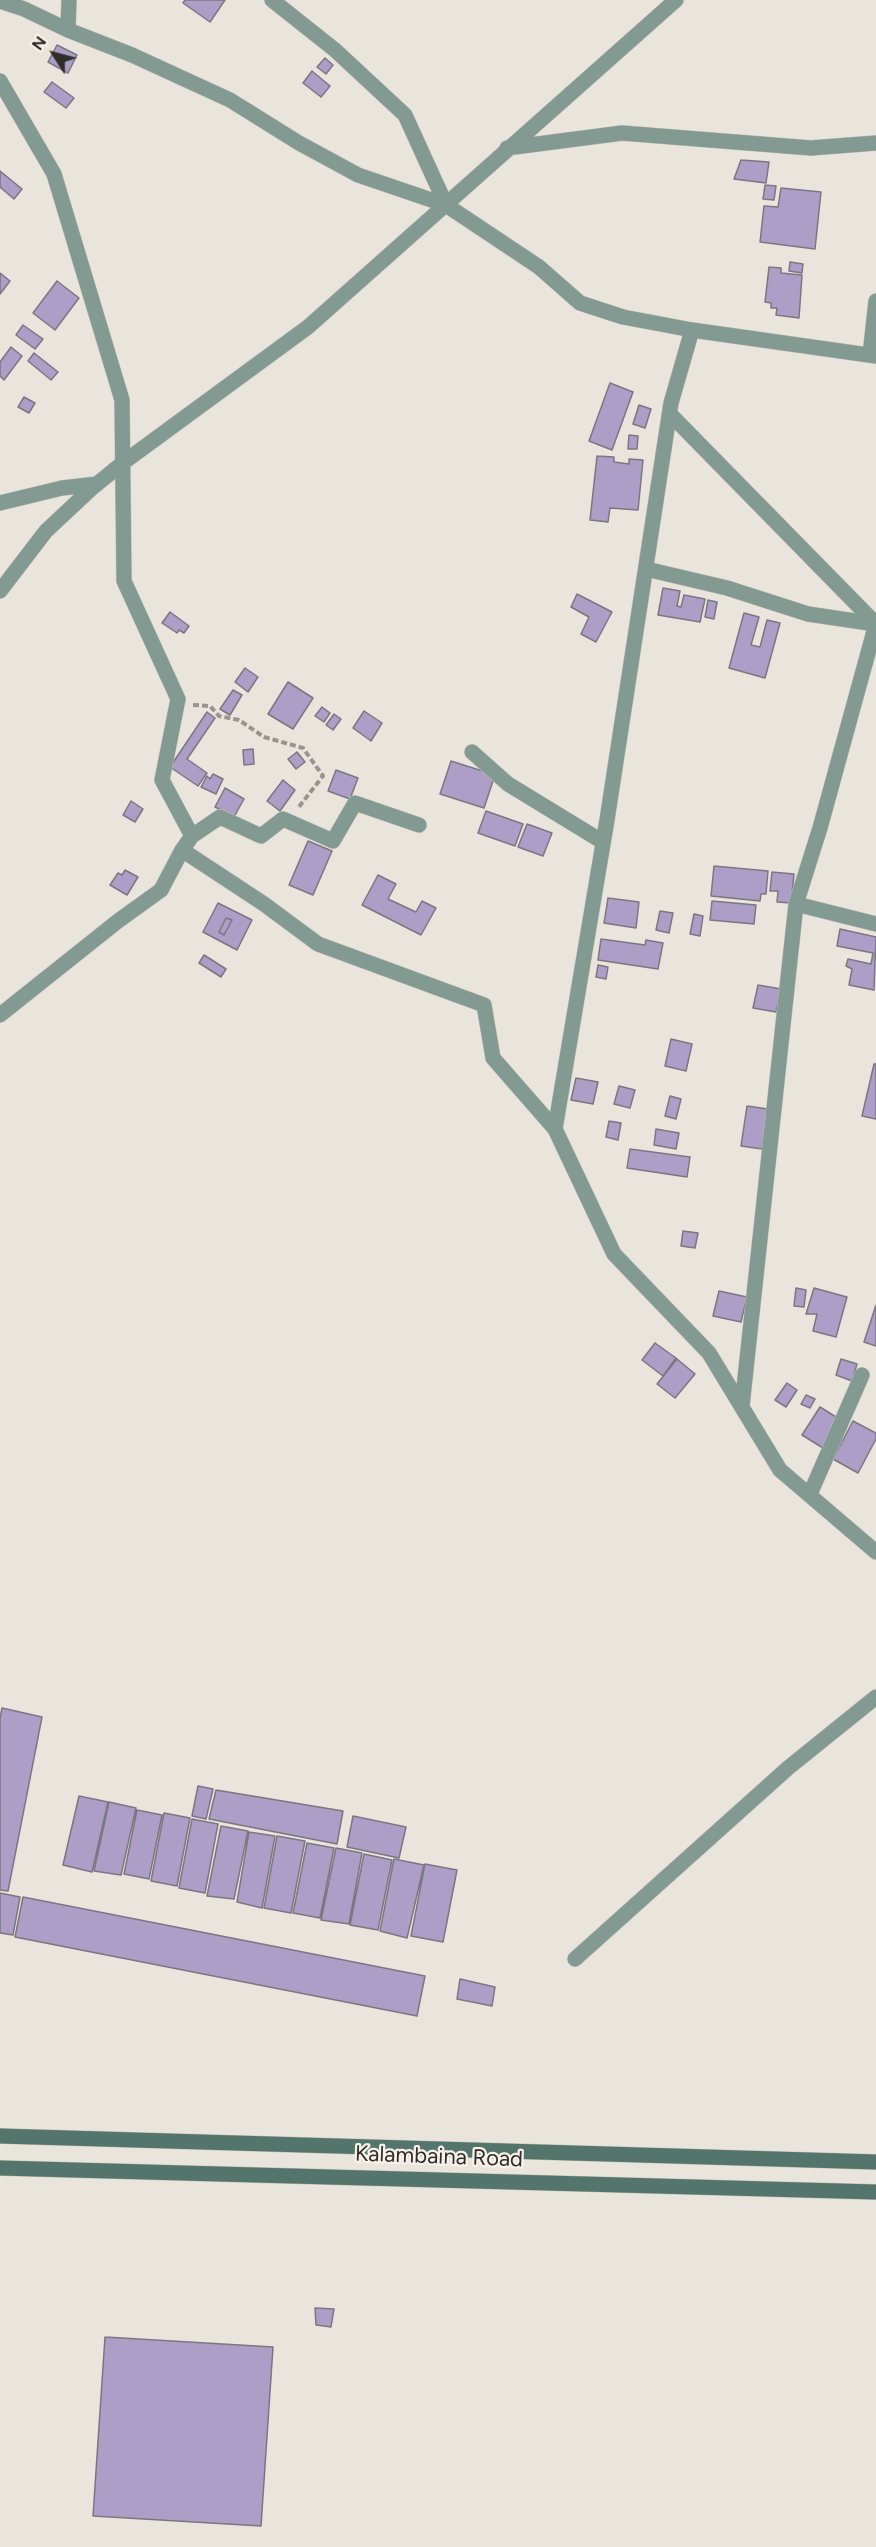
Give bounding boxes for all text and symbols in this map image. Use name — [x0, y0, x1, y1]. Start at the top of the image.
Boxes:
north arrow — [24, 24, 84, 84]
text: N — [28, 33, 50, 54]
street label: Kalambaina Road — [355, 2141, 523, 2173]

